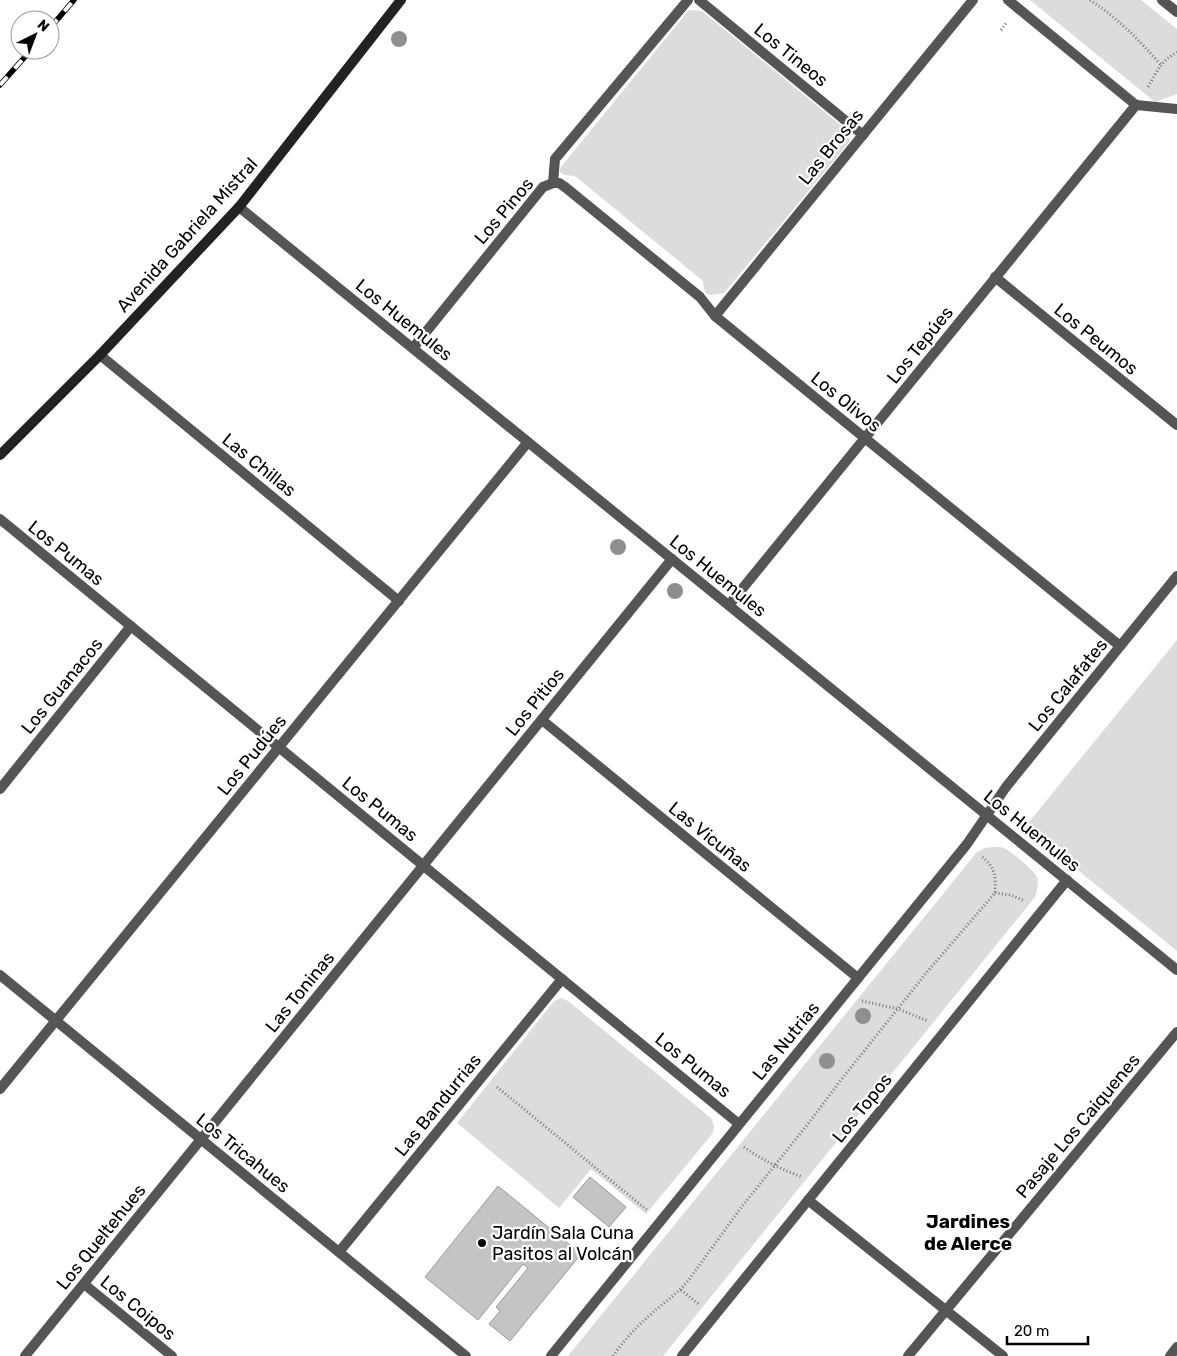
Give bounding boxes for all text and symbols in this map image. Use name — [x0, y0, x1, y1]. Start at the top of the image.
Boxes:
north arrow — [10, 10, 60, 60]
text: N — [34, 16, 53, 35]
street label: Los Tineos — [750, 19, 832, 91]
street label: Las Brosas — [794, 105, 868, 189]
street label: Avenida Gabriela Mistral — [112, 153, 262, 317]
street label: Los Pinos — [470, 173, 538, 249]
street label: Los Huemules — [351, 274, 457, 366]
street label: Los Peumos — [1050, 298, 1142, 380]
street label: Los Tepúes — [882, 302, 958, 388]
street label: Los Olivos — [806, 367, 886, 437]
street label: Las Chillas — [218, 428, 300, 502]
street label: Los Pumas — [24, 516, 108, 590]
street label: Los Huemules — [665, 530, 771, 622]
street label: Los Guanacos — [17, 634, 107, 738]
street label: Los Calafates — [1024, 634, 1112, 736]
street label: Los Pitios — [501, 664, 569, 740]
street label: Los Pudúes — [213, 710, 291, 800]
street label: Los Pumas — [338, 772, 422, 846]
street label: Los Huemules — [979, 785, 1085, 877]
street label: Las Vicuñas — [664, 797, 756, 877]
street label: Las Toninas — [261, 947, 339, 1037]
street label: Las Nutrias — [748, 997, 824, 1085]
street label: Los Pumas — [651, 1028, 735, 1102]
street label: Las Bandurrias — [390, 1049, 486, 1161]
street label: Pasaje Los Caiquenes — [1011, 1049, 1145, 1203]
street label: Los Topos — [827, 1069, 897, 1147]
street label: Los Tricahues — [192, 1108, 294, 1198]
street label: Los Queltehues — [52, 1180, 150, 1294]
district label: Jardines de Alerce — [924, 1210, 1012, 1255]
place label: Jardín Sala Cuna Pasitos al Volcán — [492, 1222, 634, 1265]
marker: Jardín Sala Cuna Pasitos al Volcán — [476, 1237, 488, 1249]
street label: Los Coipos — [96, 1271, 180, 1345]
scale bar — [1007, 1314, 1088, 1346]
text: 20 m — [1014, 1322, 1049, 1340]

